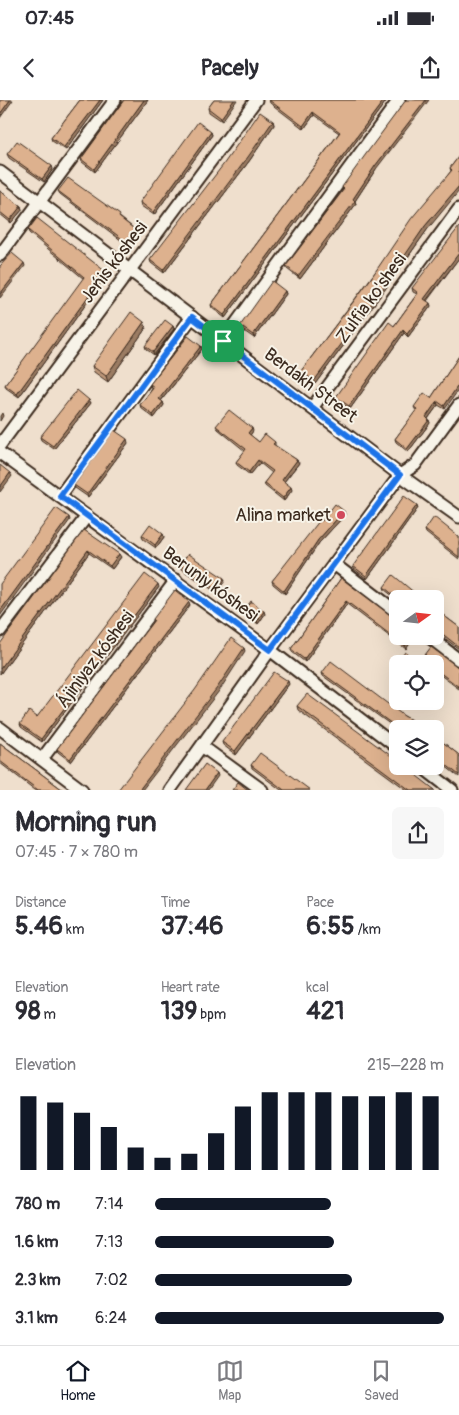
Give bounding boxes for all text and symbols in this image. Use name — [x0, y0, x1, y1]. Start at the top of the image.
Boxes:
text: 07:45 — [25, 6, 74, 30]
icon: back — [15, 54, 43, 82]
text: Pacely — [200, 54, 259, 82]
icon: share — [416, 54, 444, 82]
street label: Jeńis kóshesi — [76, 217, 153, 308]
street label: Zulfia ko'shesi — [331, 249, 412, 348]
pin — [202, 320, 244, 362]
icon: arrive — [209, 327, 237, 355]
street label: Berdakh Street — [259, 343, 363, 428]
place label: Alina market — [235, 504, 332, 527]
marker: Alina market — [335, 509, 347, 521]
street label: Beruniy kóshesi — [158, 542, 263, 627]
north arrow — [389, 590, 444, 645]
map controls — [389, 590, 444, 775]
street label: Ájiniyaz kóshesi — [51, 606, 139, 713]
button: locate — [389, 655, 444, 710]
button: layers — [389, 720, 444, 775]
text: Morning run — [15, 805, 157, 840]
button: share — [392, 807, 444, 859]
text: 07:45 · 7 × 780 m — [15, 842, 138, 862]
text: Distance — [15, 894, 66, 911]
text: Time — [161, 894, 190, 911]
text: Pace — [306, 894, 334, 911]
text: 5.46 — [15, 911, 63, 942]
text: 37:46 — [161, 911, 224, 942]
text: 6:55 — [306, 911, 355, 942]
text: km — [63, 921, 84, 938]
text: /km — [355, 921, 381, 938]
text: Elevation — [15, 979, 68, 996]
text: Heart rate — [161, 979, 220, 996]
text: kcal — [306, 979, 329, 996]
text: 98 — [15, 996, 40, 1027]
text: 139 — [161, 996, 197, 1027]
text: 421 — [306, 996, 345, 1027]
text: m — [40, 1006, 56, 1023]
text: bpm — [197, 1006, 226, 1023]
text: Elevation — [15, 1055, 76, 1075]
text: 215–228 m — [367, 1055, 444, 1075]
text: 780 m — [15, 1194, 60, 1214]
text: 7:14 — [95, 1194, 123, 1214]
text: 1.6 km — [15, 1232, 58, 1252]
text: 7:13 — [95, 1232, 123, 1252]
text: 2.3 km — [15, 1270, 61, 1290]
text: 7:02 — [95, 1270, 128, 1290]
text: 3.1 km — [15, 1308, 58, 1328]
text: 6:24 — [95, 1308, 127, 1328]
tab: Home — [60, 1357, 95, 1404]
tab: Map — [216, 1357, 244, 1404]
tab: Saved — [364, 1357, 399, 1404]

